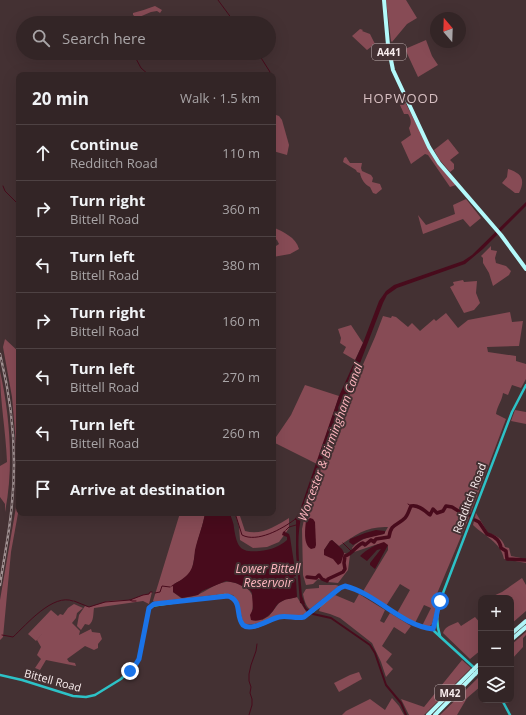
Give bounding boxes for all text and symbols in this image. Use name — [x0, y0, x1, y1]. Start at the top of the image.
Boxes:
north arrow — [430, 12, 466, 48]
search box — [16, 16, 276, 60]
icon: search — [30, 27, 52, 49]
text: Search here — [62, 28, 146, 48]
road number: A441 — [372, 44, 406, 60]
text: 20 min — [32, 87, 89, 110]
text: Walk · 1.5 km — [180, 89, 260, 107]
district label: HOPWOOD — [363, 89, 439, 107]
text: Continue — [70, 134, 138, 154]
icon: ahead — [32, 142, 54, 164]
text: 110 m — [222, 144, 260, 162]
text: Redditch Road — [70, 154, 158, 172]
text: Turn right — [70, 190, 145, 210]
icon: right — [32, 198, 54, 220]
text: 360 m — [222, 200, 260, 218]
text: Bittell Road — [70, 210, 139, 228]
text: Turn left — [70, 246, 135, 266]
icon: left — [32, 254, 54, 276]
text: 380 m — [222, 256, 260, 274]
text: Bittell Road — [70, 266, 139, 284]
text: Turn right — [70, 302, 145, 322]
icon: right — [32, 310, 54, 332]
text: 160 m — [222, 312, 260, 330]
text: Bittell Road — [70, 322, 139, 340]
text: Turn left — [70, 358, 135, 378]
water label: Worcester & Birmingham Canal — [293, 360, 367, 523]
icon: left — [32, 366, 54, 388]
text: 270 m — [222, 368, 260, 386]
text: Bittell Road — [70, 378, 139, 396]
text: Turn left — [70, 414, 135, 434]
icon: left — [32, 422, 54, 444]
text: 260 m — [222, 424, 260, 442]
text: Bittell Road — [70, 434, 139, 452]
street label: Redditch Road — [449, 461, 489, 535]
icon: arrive — [32, 478, 54, 500]
text: Arrive at destination — [70, 479, 225, 499]
water label: Lower Bittell Reservoir — [235, 560, 302, 591]
route start — [431, 592, 449, 610]
map controls — [478, 595, 514, 703]
button: + — [478, 595, 514, 631]
button: − — [478, 631, 514, 667]
route end — [121, 662, 139, 680]
street label: Bittell Road — [23, 665, 83, 695]
button: layers — [478, 667, 514, 703]
road number: M42 — [435, 685, 465, 701]

